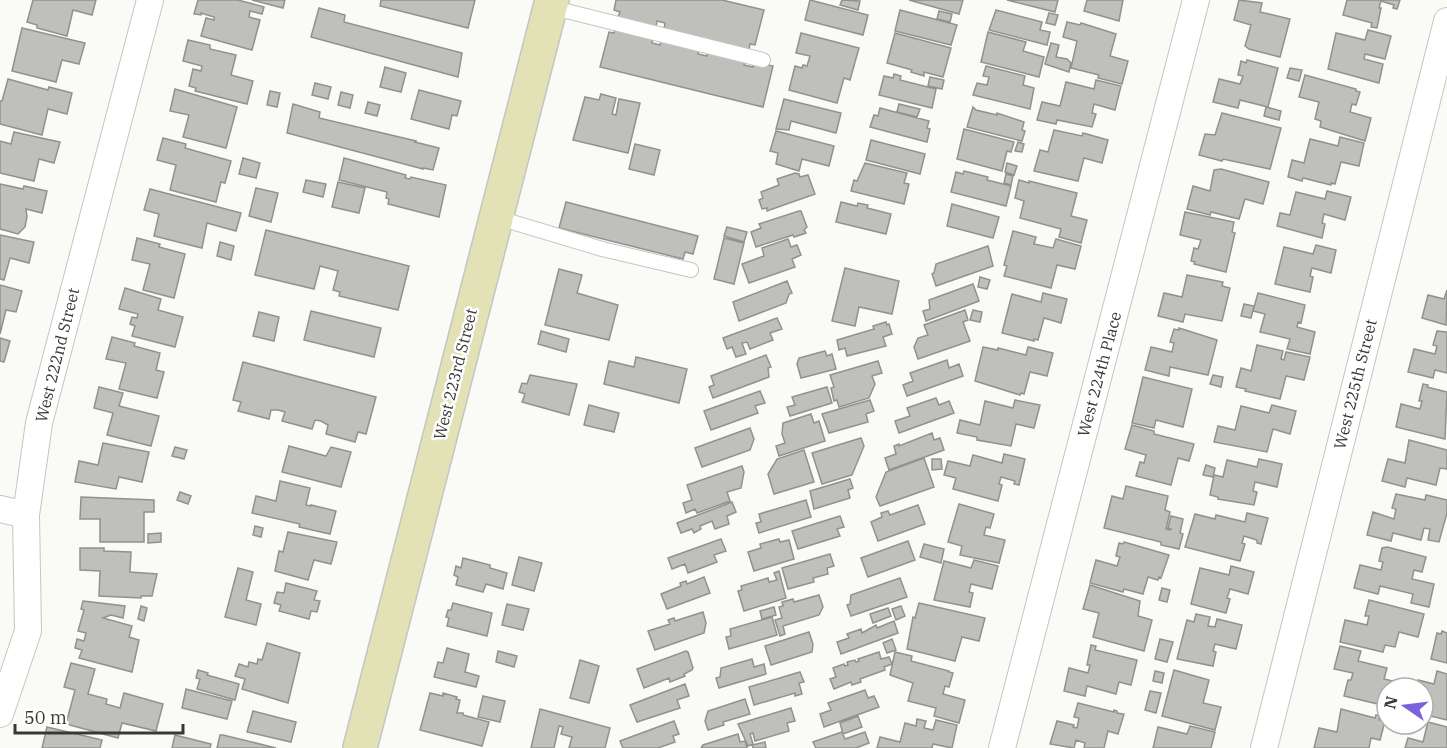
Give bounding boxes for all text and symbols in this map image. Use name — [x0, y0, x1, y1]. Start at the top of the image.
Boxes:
street label: West 222nd Street — [31, 285, 83, 424]
street label: West 223rd Street — [429, 306, 481, 442]
street label: West 224th Place — [1073, 309, 1125, 439]
street label: West 225th Street — [1329, 316, 1381, 451]
north arrow — [1375, 676, 1435, 736]
text: N — [1379, 694, 1402, 711]
scale bar — [15, 697, 183, 735]
text: 50 m — [24, 706, 67, 729]

